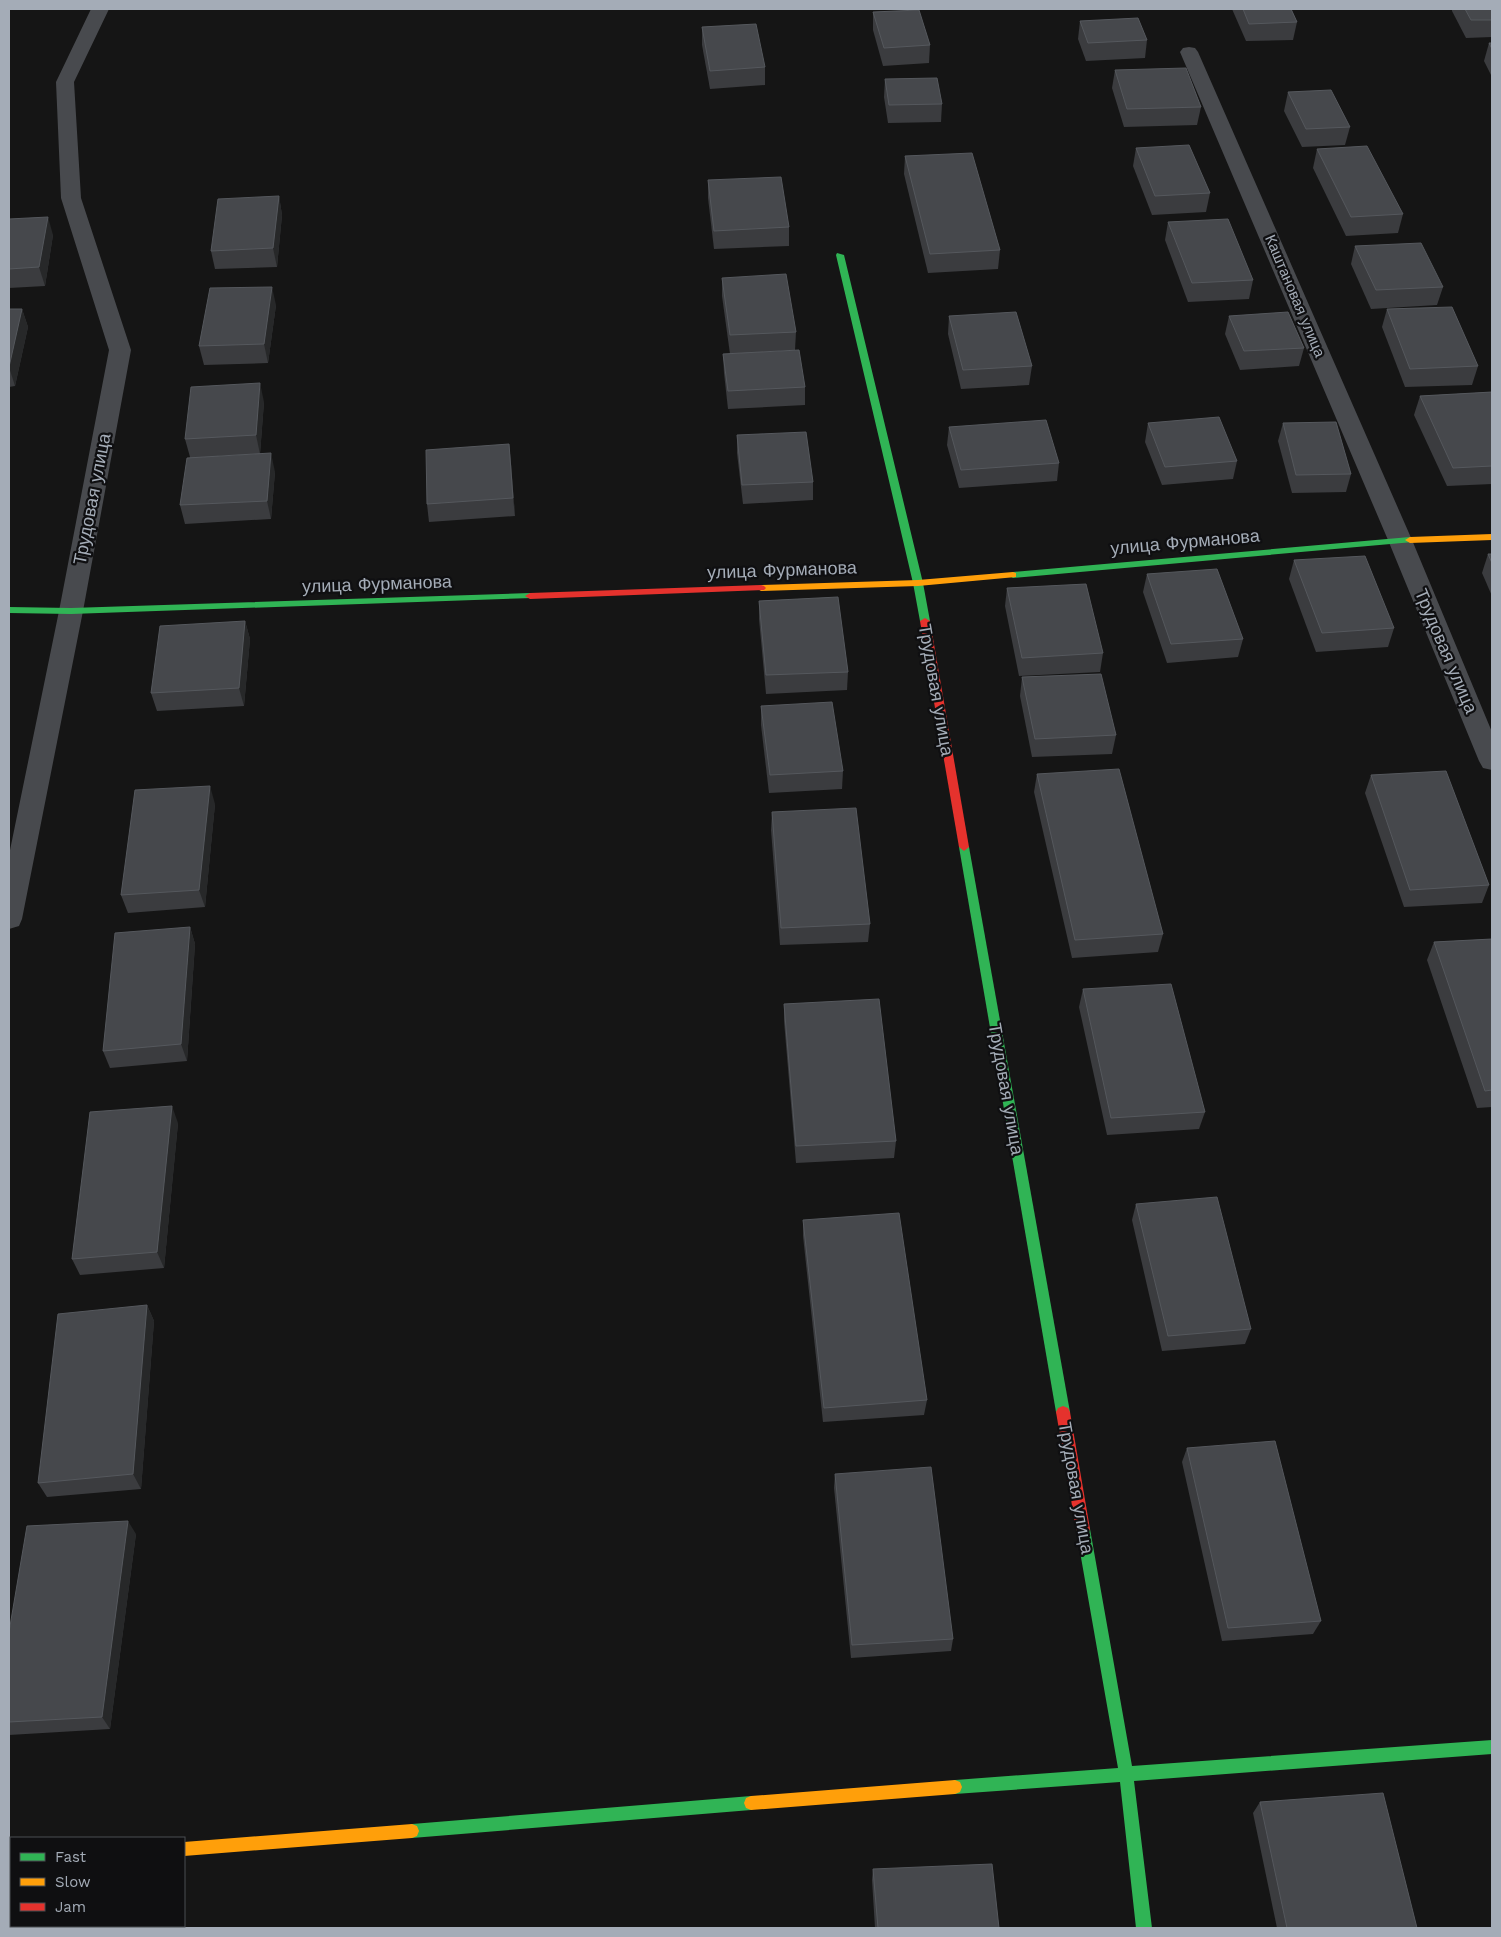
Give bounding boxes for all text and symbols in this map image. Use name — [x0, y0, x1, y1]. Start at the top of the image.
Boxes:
street label: Каштановая улица — [1261, 232, 1329, 361]
street label: Трудовая улица — [68, 430, 115, 566]
street label: улица Фурманова — [1109, 524, 1261, 558]
street label: улица Фурманова — [707, 556, 858, 583]
street label: улица Фурманова — [302, 570, 453, 597]
street label: Трудовая улица — [1411, 585, 1483, 717]
street label: Трудовая улица — [915, 622, 959, 758]
street label: Трудовая улица — [985, 1021, 1029, 1157]
street label: Трудовая улица — [1055, 1420, 1099, 1556]
legend — [10, 1837, 185, 1927]
text: Fast — [55, 1848, 87, 1866]
text: Slow — [55, 1873, 91, 1891]
text: Jam — [55, 1898, 86, 1916]

